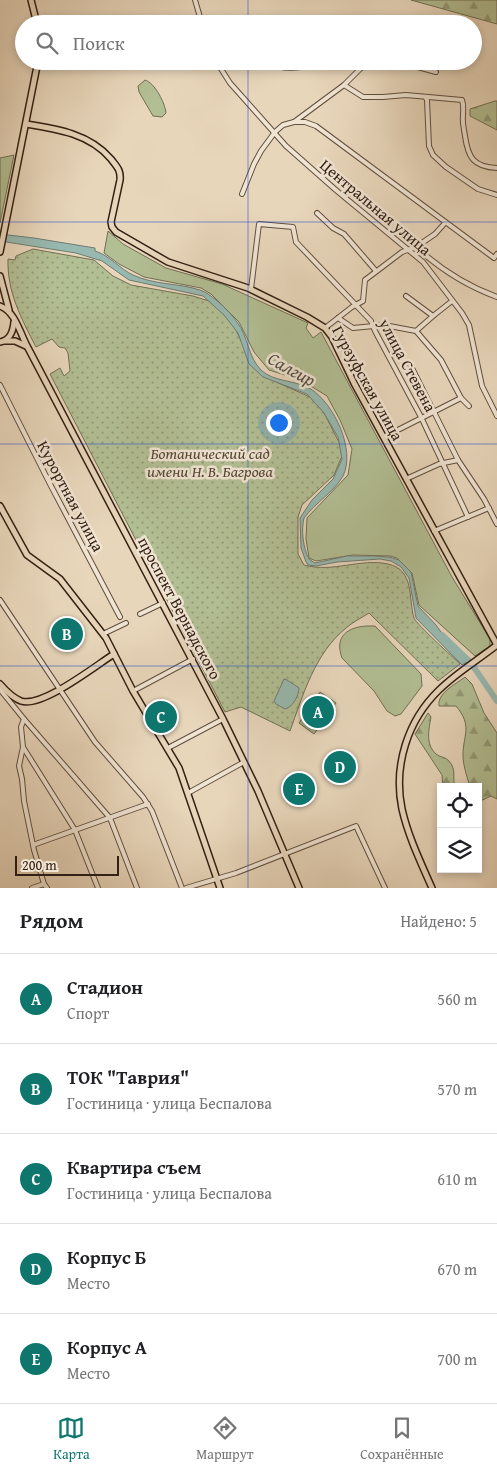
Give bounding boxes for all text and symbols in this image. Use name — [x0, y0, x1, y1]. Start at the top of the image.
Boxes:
search box — [15, 15, 482, 70]
icon: search — [33, 29, 61, 57]
text: Поиск — [73, 29, 125, 57]
street label: Центральная улица — [315, 153, 437, 261]
street label: улица Стевена — [373, 313, 443, 416]
street label: Гурзуфская улица — [326, 321, 410, 445]
water label: Салгир — [263, 345, 321, 393]
your location — [266, 410, 292, 436]
street label: Курортная улица — [32, 436, 111, 556]
park label: Ботанический сад имени Н. В. Багрова — [147, 441, 274, 483]
street label: проспект Вернадского — [132, 532, 228, 684]
pin: B — [51, 615, 83, 653]
pin: A — [302, 693, 334, 731]
pin: C — [145, 698, 177, 736]
pin: D — [324, 748, 356, 786]
pin: E — [283, 770, 315, 808]
map controls — [437, 783, 482, 873]
button: locate — [437, 783, 482, 828]
button: layers — [437, 828, 482, 873]
scale bar — [15, 853, 119, 876]
text: 200 m — [22, 855, 57, 875]
text: Рядом — [20, 905, 83, 936]
text: Найдено: 5 — [400, 909, 477, 933]
text: Стадион — [67, 973, 143, 1001]
text: A — [31, 987, 41, 1011]
text: 560 m — [437, 987, 477, 1011]
text: Спорт — [67, 1001, 109, 1025]
text: ТОК "Таврия" — [67, 1063, 189, 1091]
text: B — [31, 1077, 41, 1101]
text: 570 m — [437, 1077, 477, 1101]
text: Гостиница · улица Беспалова — [67, 1091, 272, 1115]
text: Квартира съем — [67, 1153, 201, 1181]
text: C — [31, 1167, 41, 1191]
text: 610 m — [437, 1167, 477, 1191]
text: Гостиница · улица Беспалова — [67, 1181, 272, 1205]
text: Корпус Б — [67, 1243, 147, 1271]
text: D — [31, 1257, 41, 1281]
text: 670 m — [437, 1257, 477, 1281]
text: Место — [67, 1271, 110, 1295]
text: Корпус А — [67, 1333, 147, 1361]
text: E — [32, 1347, 40, 1371]
text: 700 m — [437, 1347, 477, 1371]
text: Место — [67, 1361, 110, 1385]
tab: Карта — [53, 1414, 90, 1464]
tab: Маршрут — [196, 1414, 254, 1464]
tab: Сохранённые — [360, 1414, 444, 1464]

